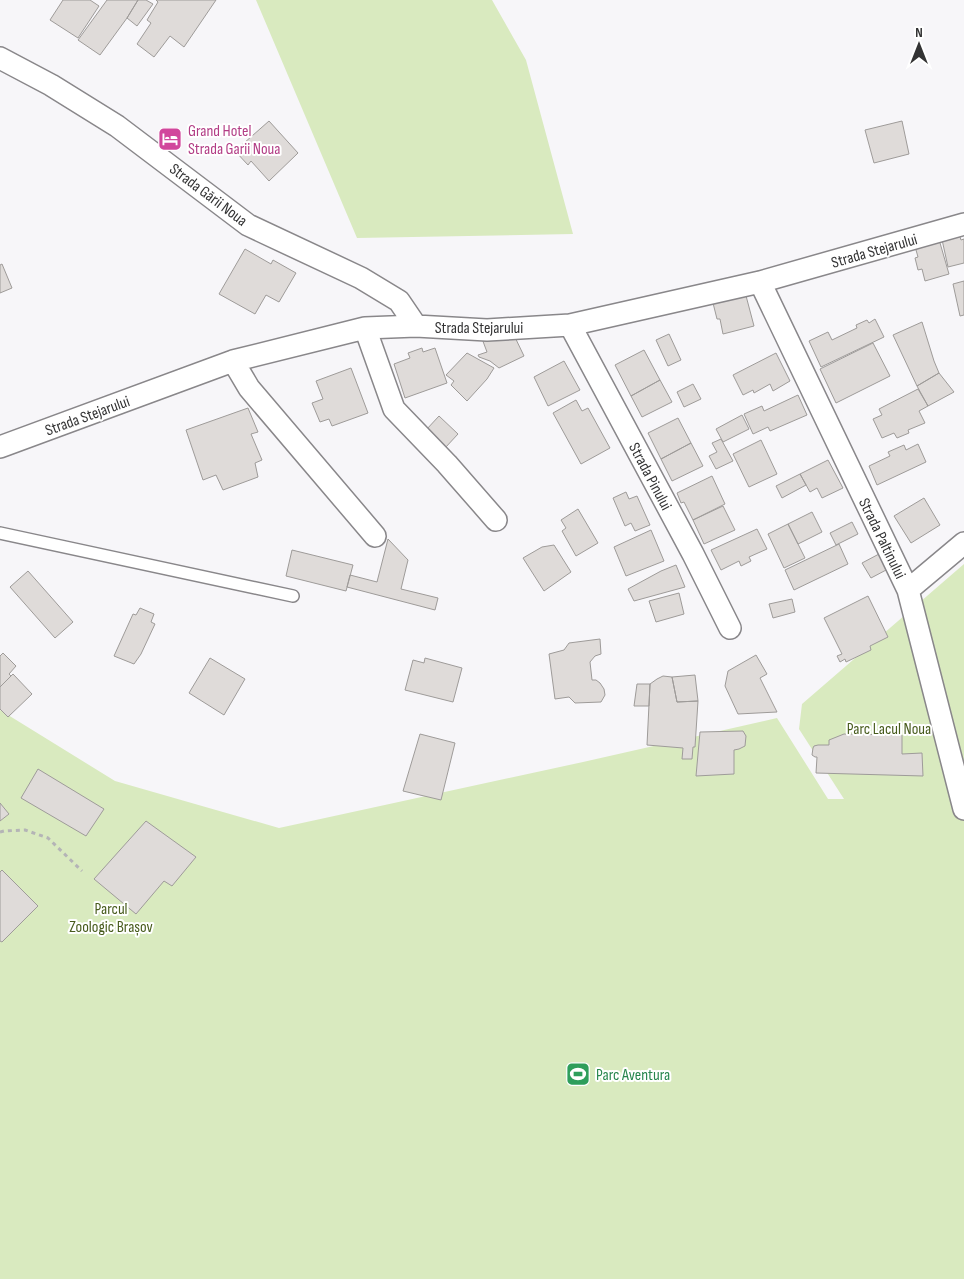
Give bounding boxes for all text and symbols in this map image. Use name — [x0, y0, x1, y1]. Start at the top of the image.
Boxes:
north arrow — [894, 20, 944, 70]
text: N — [915, 24, 923, 41]
place label: Grand Hotel Strada Garii Noua — [188, 122, 280, 159]
hotel icon: Grand Hotel Strada Garii Noua — [157, 126, 183, 152]
street label: Strada Gării Noua — [165, 160, 251, 231]
street label: Strada Stejarului — [829, 230, 920, 273]
street label: Strada Stejarului — [435, 319, 523, 338]
street label: Strada Stejarului — [43, 392, 132, 440]
street label: Strada Pinului — [624, 440, 675, 514]
street label: Strada Paltinului — [854, 495, 909, 582]
park label: Parc Lacul Noua — [847, 720, 931, 739]
park label: Parcul Zoologic Brașov — [69, 900, 153, 937]
sports icon: Parc Aventura — [565, 1061, 591, 1087]
place label: Parc Aventura — [596, 1066, 670, 1085]

